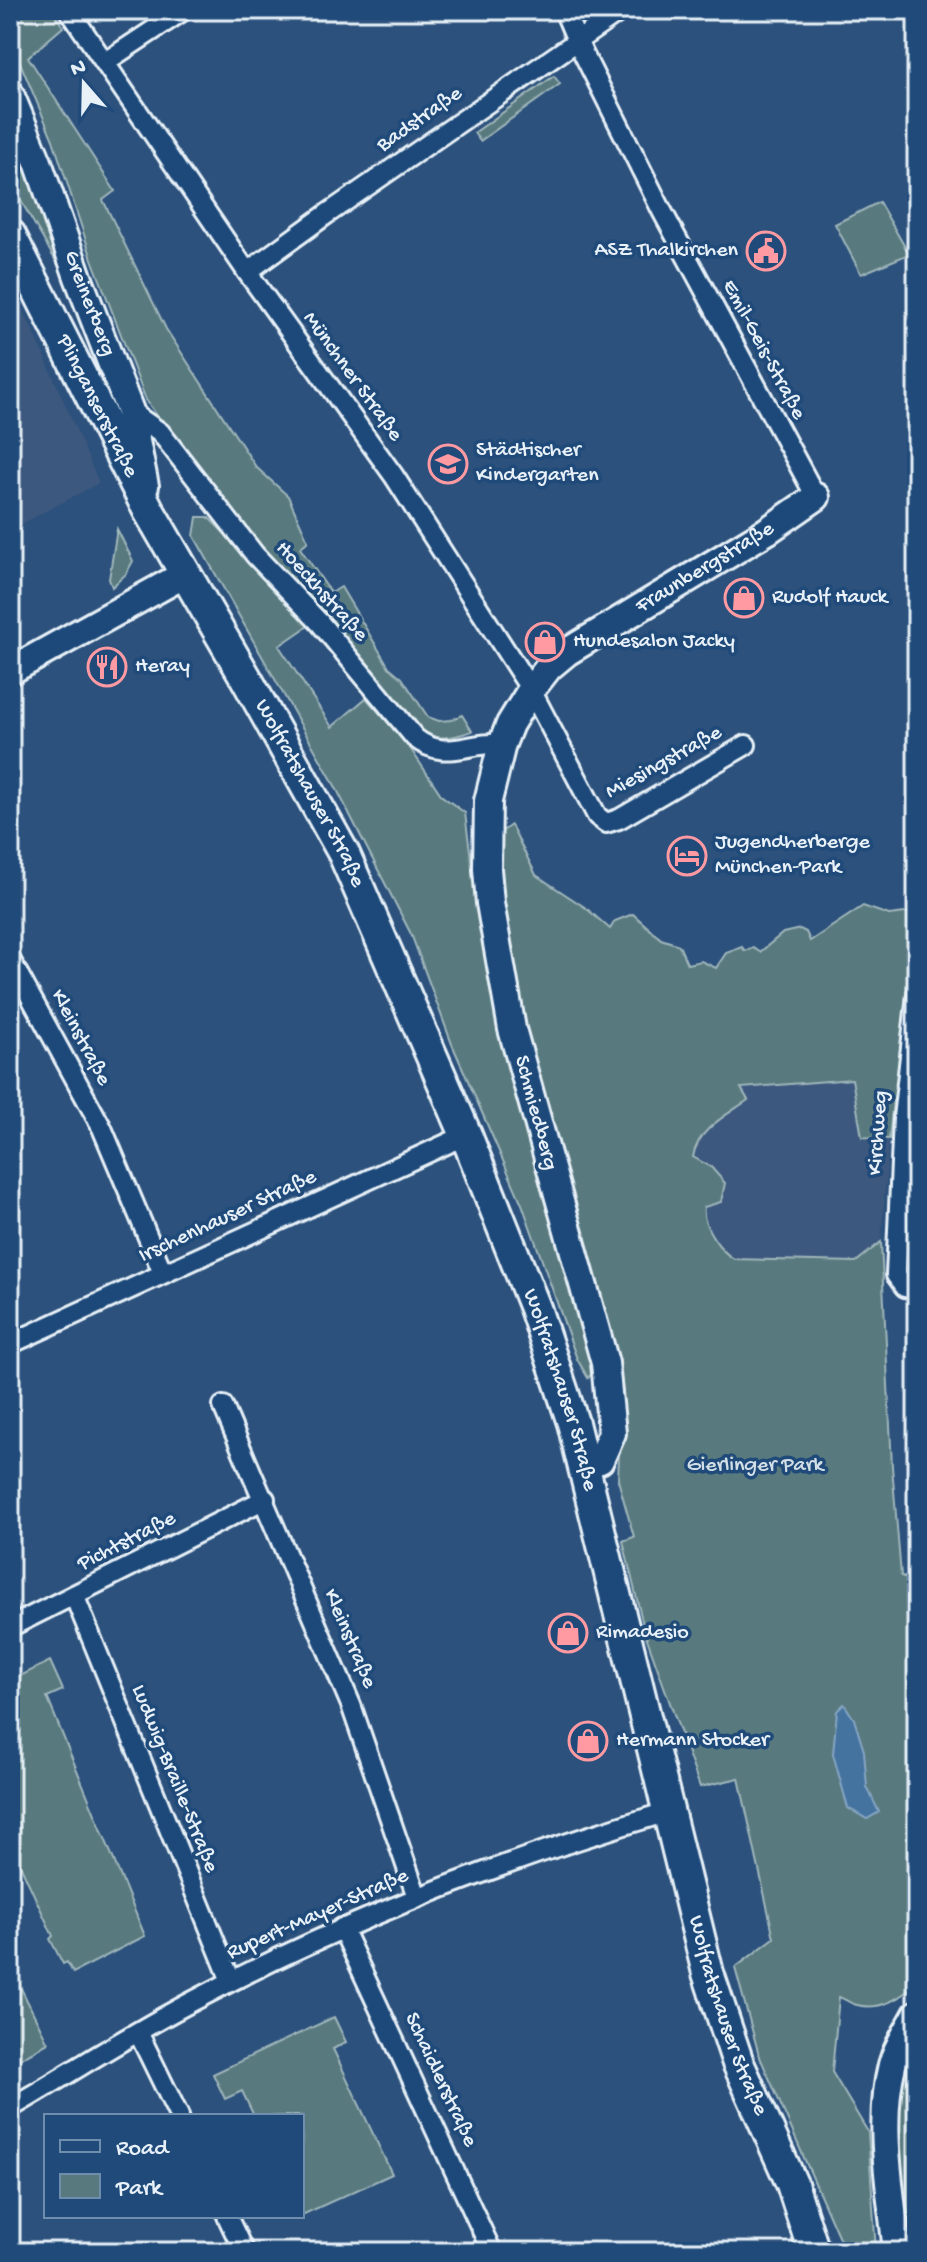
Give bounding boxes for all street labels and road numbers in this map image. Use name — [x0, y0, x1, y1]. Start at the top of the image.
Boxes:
street label: Badstraße — [372, 81, 468, 159]
street label: Greinerberg — [57, 248, 121, 360]
street label: Emil-Geis-Straße — [715, 276, 811, 425]
street label: Münchner Straße — [296, 307, 408, 447]
street label: Plinganserstraße — [49, 330, 143, 483]
street label: Fraunbergstraße — [631, 516, 780, 621]
street label: Hoeckhstraße — [269, 536, 373, 648]
street label: Wolfratshauser Straße — [248, 695, 370, 892]
street label: Miesingstraße — [601, 720, 727, 806]
street label: Kleinstraße — [44, 985, 117, 1091]
street label: Schmiedberg — [507, 1053, 563, 1173]
street label: Kirchweg — [863, 1090, 895, 1176]
street label: Irschenhauser Straße — [135, 1164, 322, 1270]
street label: Wolfratshauser Straße — [516, 1286, 602, 1494]
street label: Pichtstraße — [73, 1506, 181, 1578]
street label: Kleinstraße — [316, 1585, 382, 1693]
street label: Ludwig-Braille-Straße — [124, 1681, 224, 1877]
street label: Rupert-Mayer-Straße — [223, 1863, 413, 1967]
street label: Wolfratshauser Straße — [681, 1913, 773, 2120]
street label: Schaidlerstraße — [398, 2009, 483, 2152]

